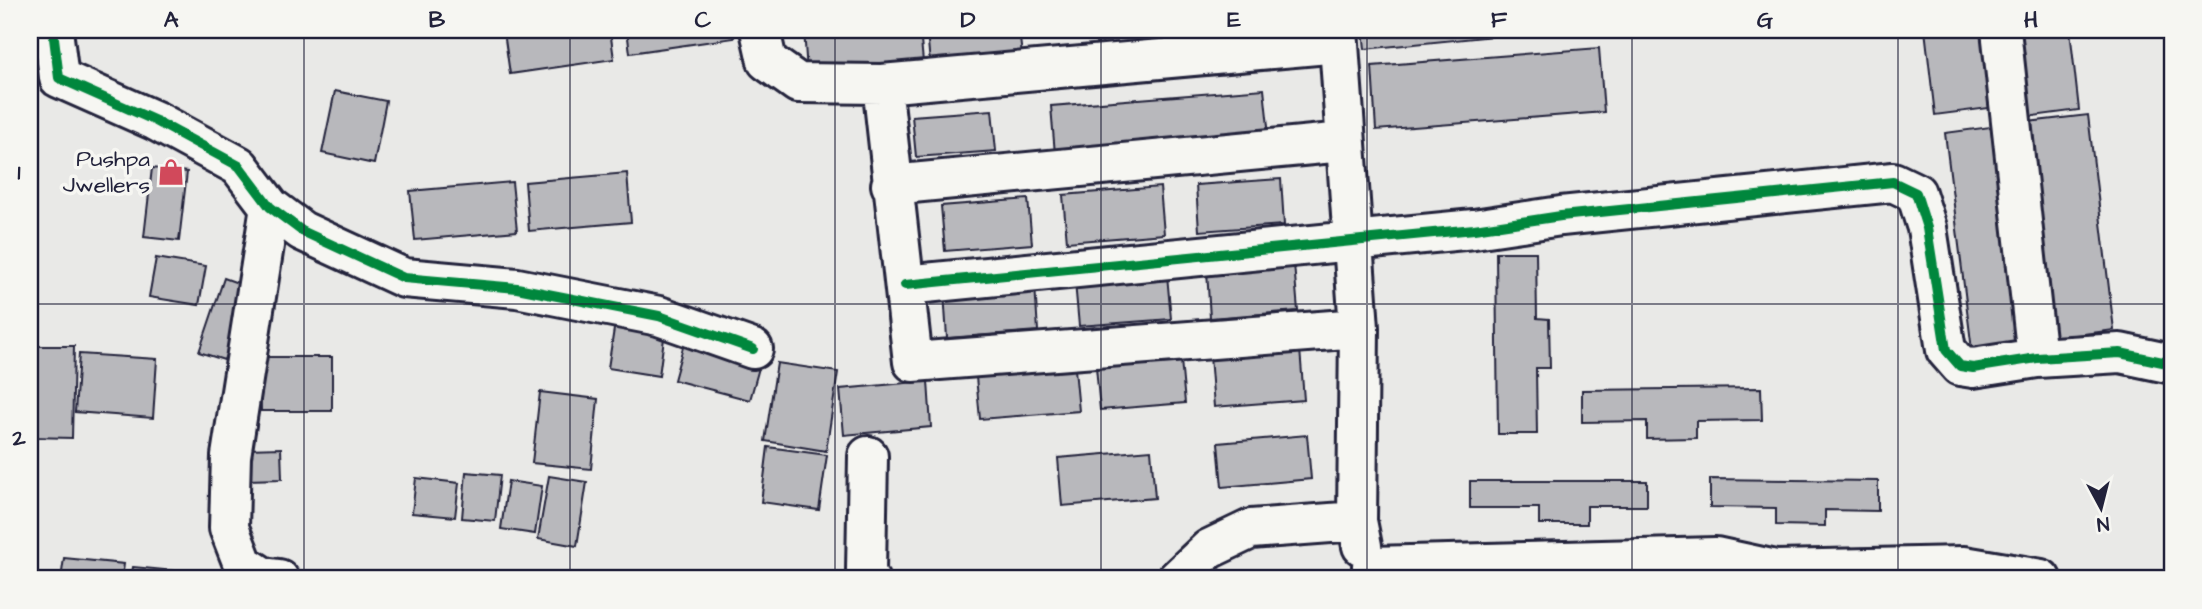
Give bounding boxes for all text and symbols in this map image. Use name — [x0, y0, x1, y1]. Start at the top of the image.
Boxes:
text: A — [164, 4, 179, 36]
text: B — [429, 4, 446, 36]
text: C — [695, 4, 712, 36]
text: D — [961, 4, 976, 36]
text: E — [1227, 4, 1241, 36]
text: F — [1491, 4, 1508, 36]
text: G — [1757, 4, 1773, 36]
text: H — [2024, 4, 2038, 36]
place label: Pushpa Jwellers — [63, 143, 150, 201]
text: 1 — [18, 156, 21, 188]
shop icon: Pushpa Jwellers — [156, 157, 186, 187]
text: 2 — [11, 422, 26, 454]
north arrow — [2066, 472, 2136, 542]
text: N — [2095, 509, 2110, 538]

